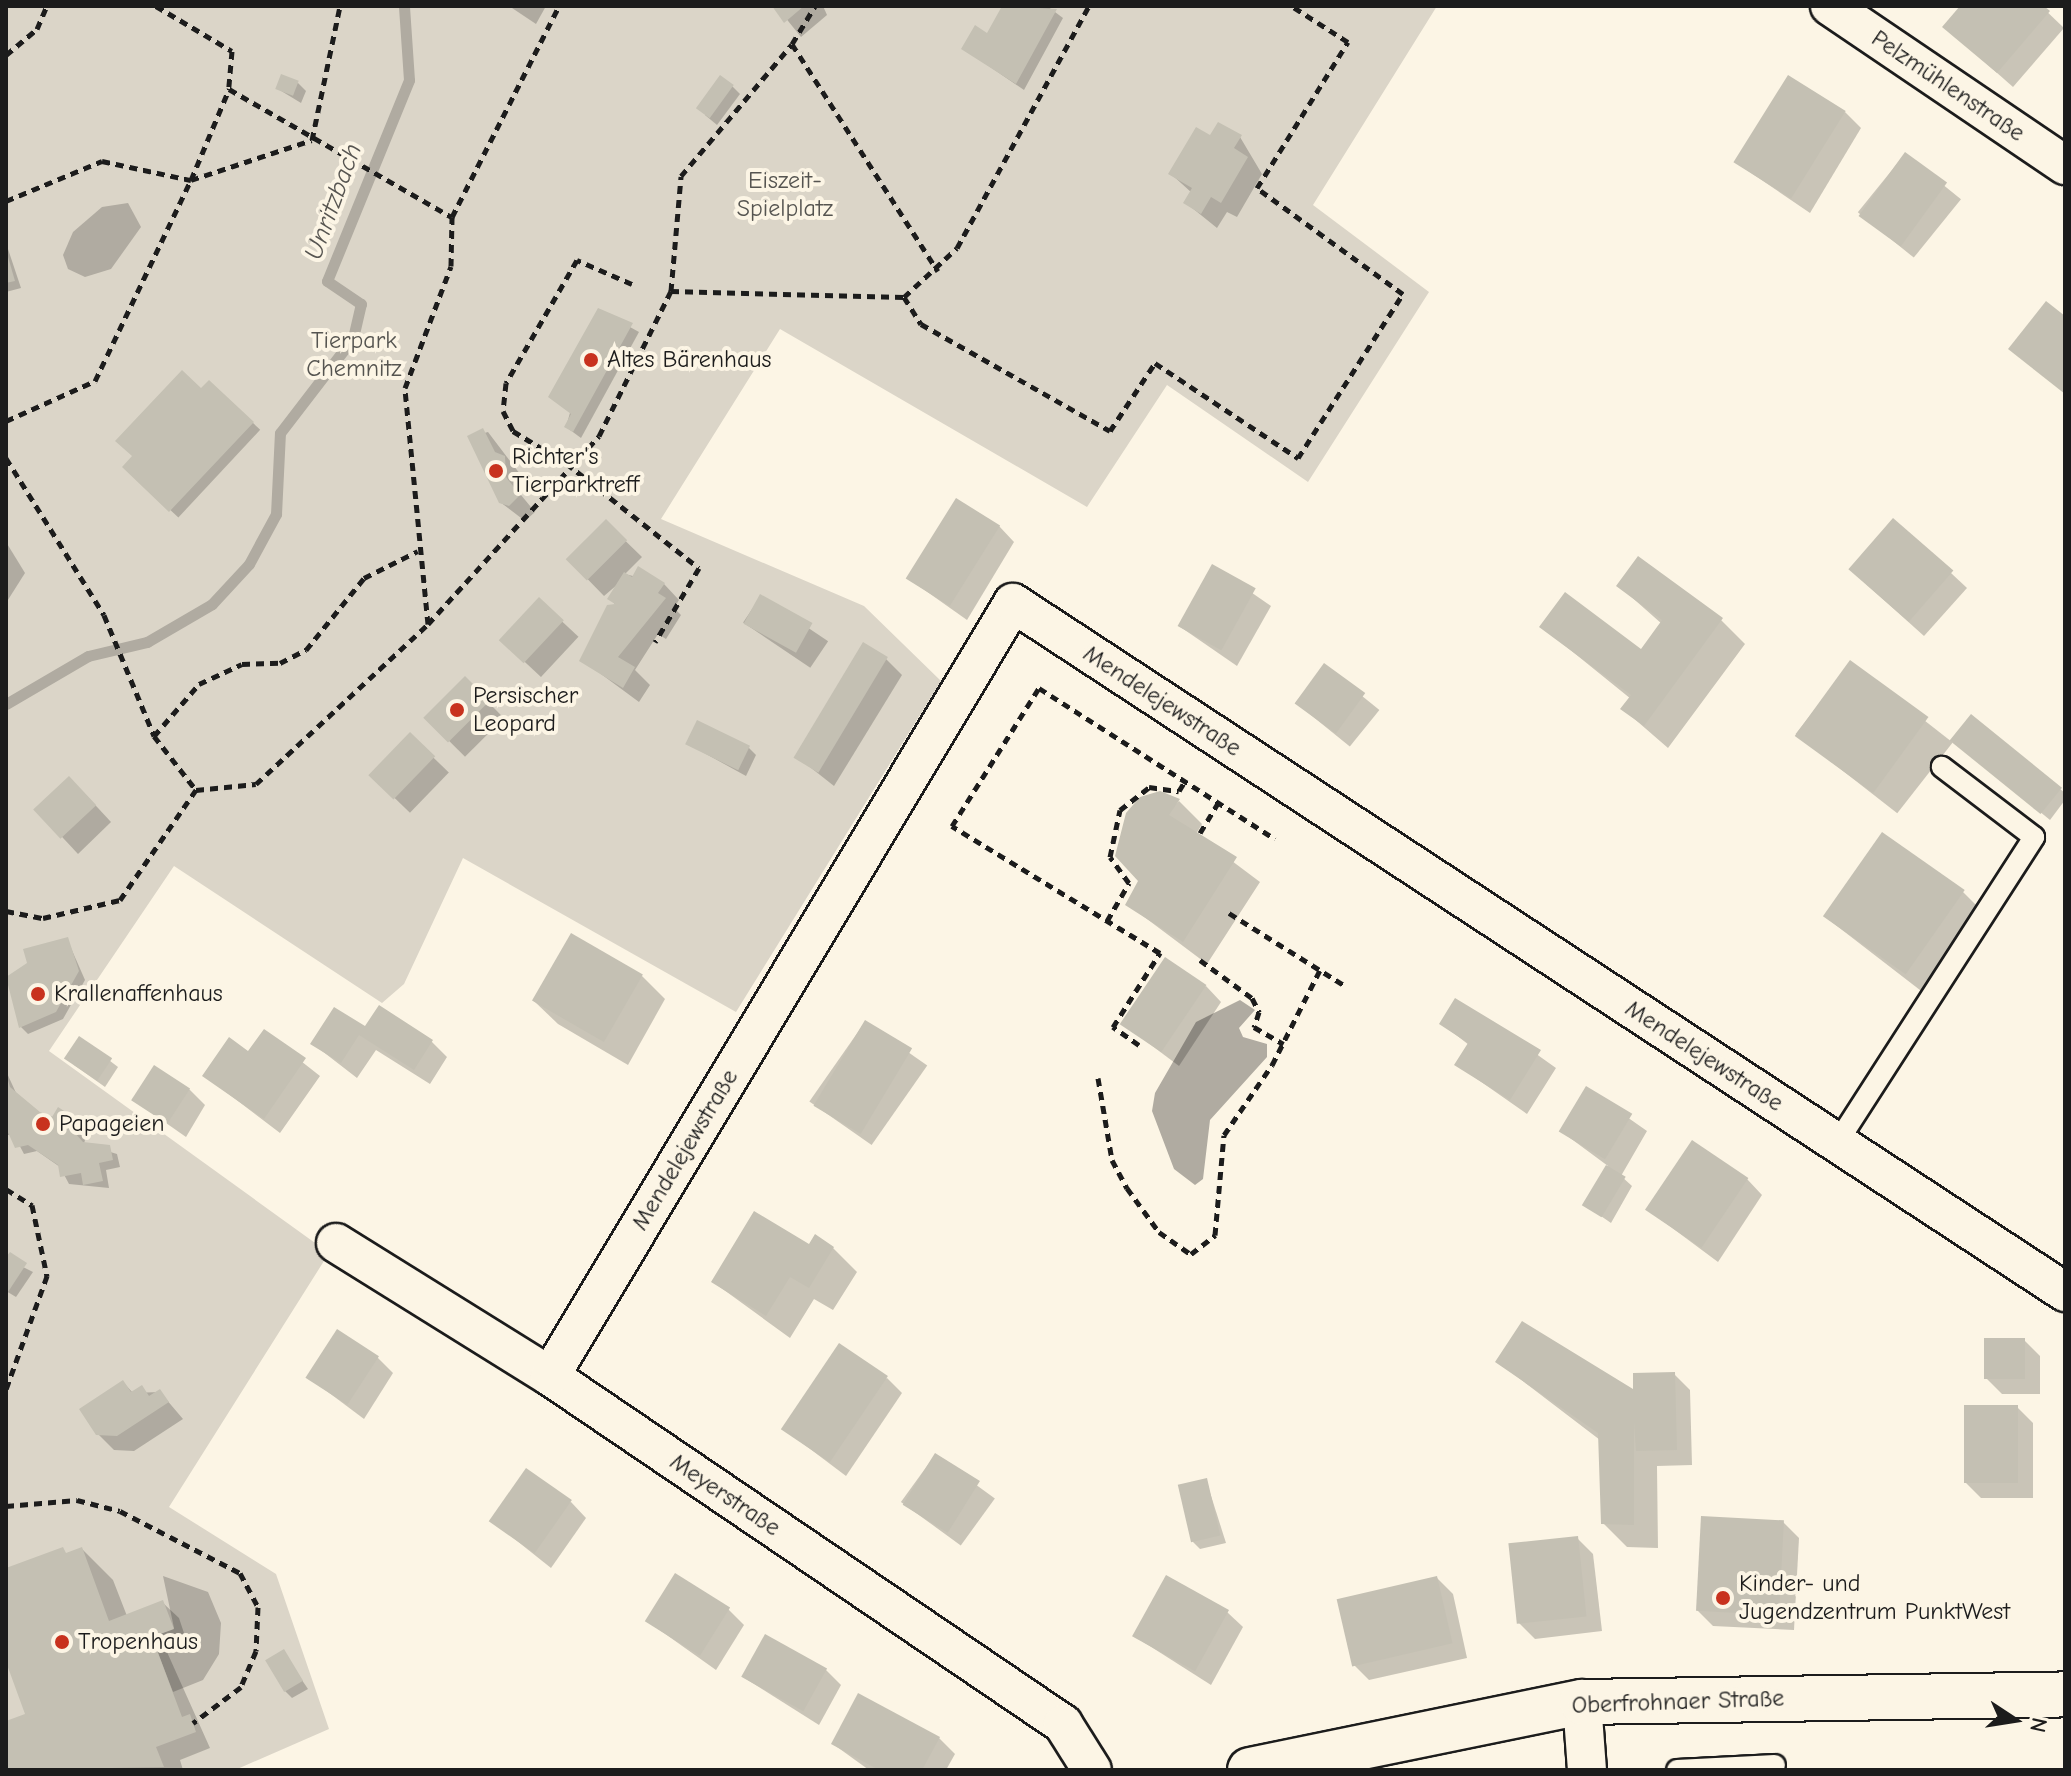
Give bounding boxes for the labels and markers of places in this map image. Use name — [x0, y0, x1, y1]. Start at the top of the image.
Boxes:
place label: Altes Bärenhaus — [607, 346, 772, 374]
marker: Altes Bärenhaus — [582, 351, 600, 369]
place label: Richter's Tierparktreff — [512, 443, 639, 499]
marker: Richter's Tierparktreff — [487, 462, 505, 480]
place label: Persischer Leopard — [473, 682, 578, 738]
marker: Persischer Leopard — [448, 701, 466, 719]
place label: Krallenaffenhaus — [54, 980, 223, 1008]
marker: Krallenaffenhaus — [29, 985, 47, 1003]
place label: Papageien — [59, 1110, 164, 1138]
marker: Papageien — [34, 1115, 52, 1133]
place label: Kinder- und Jugendzentrum PunktWest — [1739, 1570, 2010, 1626]
marker: Kinder- und Jugendzentrum PunktWest — [1714, 1589, 1732, 1607]
place label: Tropenhaus — [78, 1628, 198, 1656]
marker: Tropenhaus — [53, 1633, 71, 1651]

